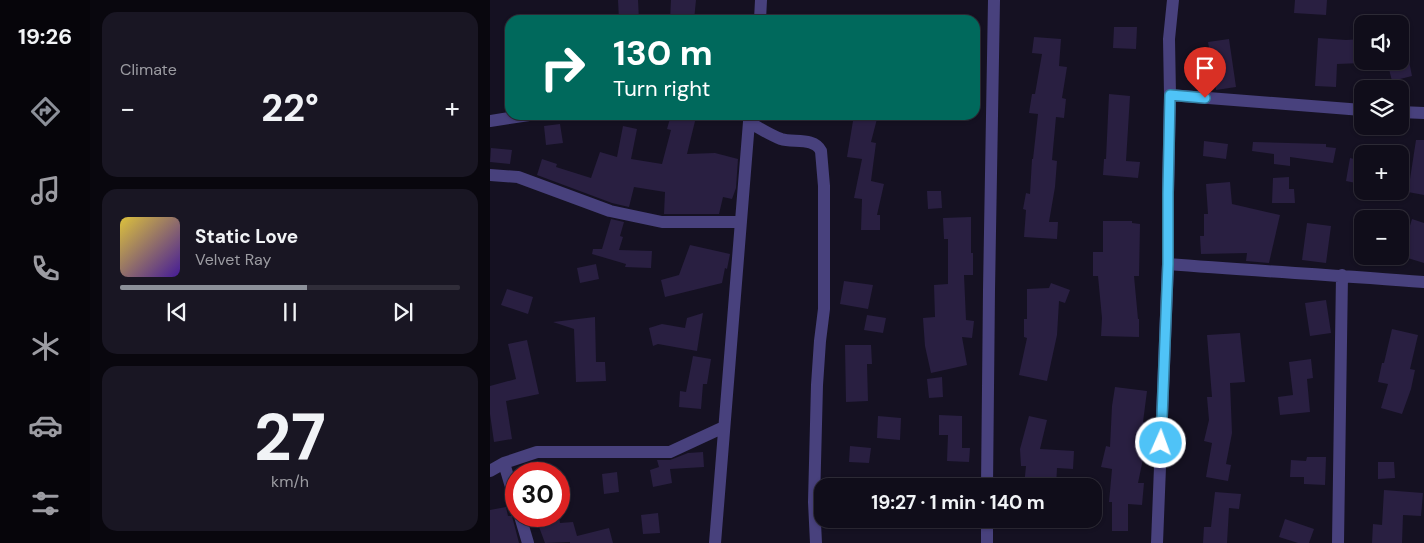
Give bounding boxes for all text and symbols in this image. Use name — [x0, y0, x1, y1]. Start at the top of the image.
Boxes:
map controls — [1354, 15, 1409, 265]
button: sound — [1354, 15, 1409, 70]
text: 19:26 — [18, 22, 72, 51]
text: 130 m — [613, 30, 713, 76]
icon: right — [530, 35, 595, 100]
pin — [1184, 47, 1226, 98]
icon: arrive — [1191, 54, 1219, 82]
text: Climate — [120, 59, 177, 80]
text: Turn right — [613, 74, 710, 103]
button: layers — [1354, 80, 1409, 135]
text: 22° — [261, 83, 319, 133]
text: − — [120, 90, 135, 127]
text: + — [445, 90, 460, 127]
icon: directions — [28, 94, 63, 129]
button: + — [1354, 145, 1409, 200]
icon: music — [28, 173, 63, 208]
button: − — [1354, 210, 1409, 265]
text: Static Love — [195, 224, 298, 249]
text: Velvet Ray — [195, 249, 271, 270]
icon: phone — [28, 251, 63, 286]
icon: previous — [163, 298, 191, 326]
icon: pause — [276, 298, 304, 326]
icon: next — [389, 298, 417, 326]
icon: climate — [28, 329, 63, 364]
text: 27 — [254, 396, 326, 480]
icon: car — [28, 408, 63, 443]
position arrow — [1134, 416, 1186, 468]
speed limit sign: 30 — [505, 462, 570, 527]
text: km/h — [271, 471, 309, 492]
icon: filters — [28, 486, 63, 521]
text: 19:27 · 1 min · 140 m — [871, 490, 1045, 515]

